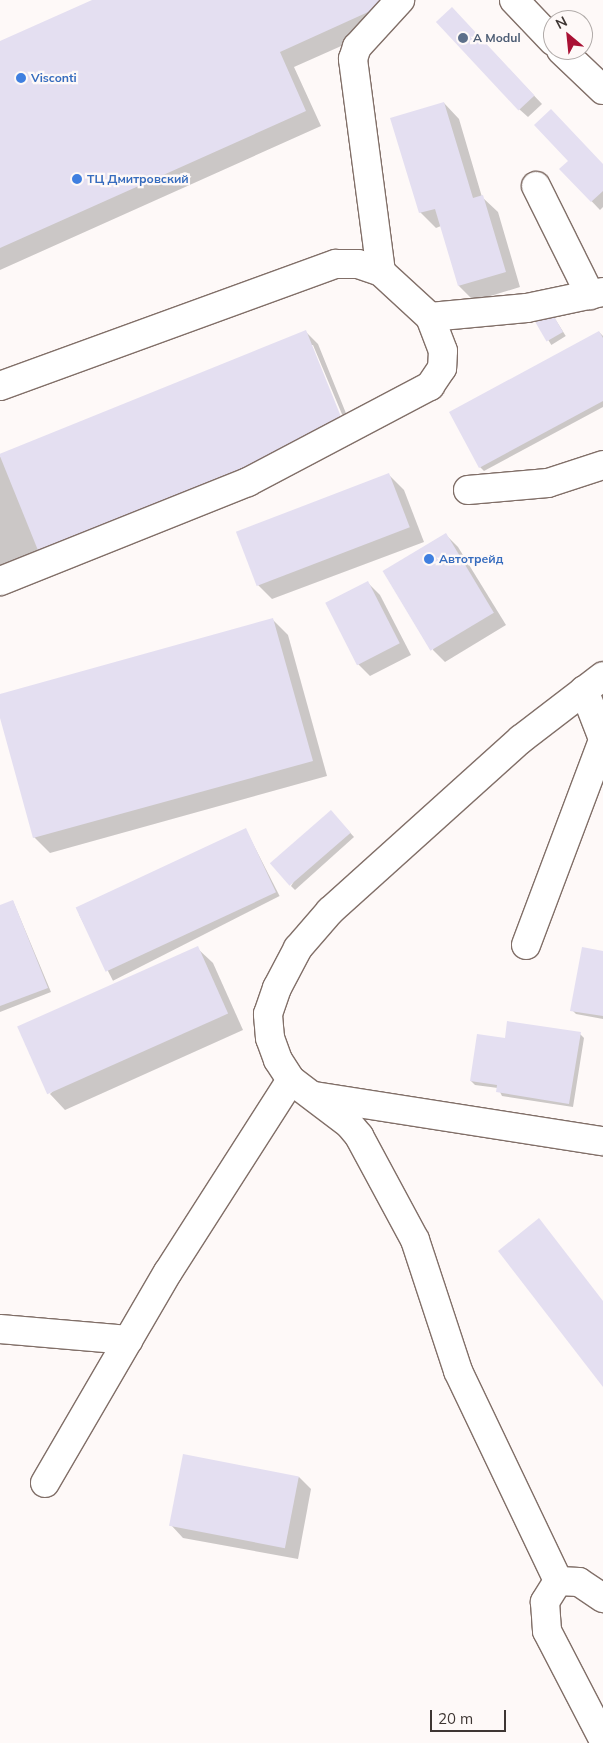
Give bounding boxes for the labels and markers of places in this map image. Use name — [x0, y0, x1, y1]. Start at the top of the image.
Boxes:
place label: A Modul — [473, 31, 521, 45]
marker: A Modul — [457, 32, 469, 44]
place label: Visconti — [31, 71, 77, 85]
marker: Visconti — [15, 72, 27, 84]
place label: ТЦ Дмитровский — [87, 172, 189, 186]
marker: ТЦ Дмитровский — [71, 173, 83, 185]
place label: Автотрейд — [439, 552, 503, 566]
marker: Автотрейд — [423, 553, 435, 565]

